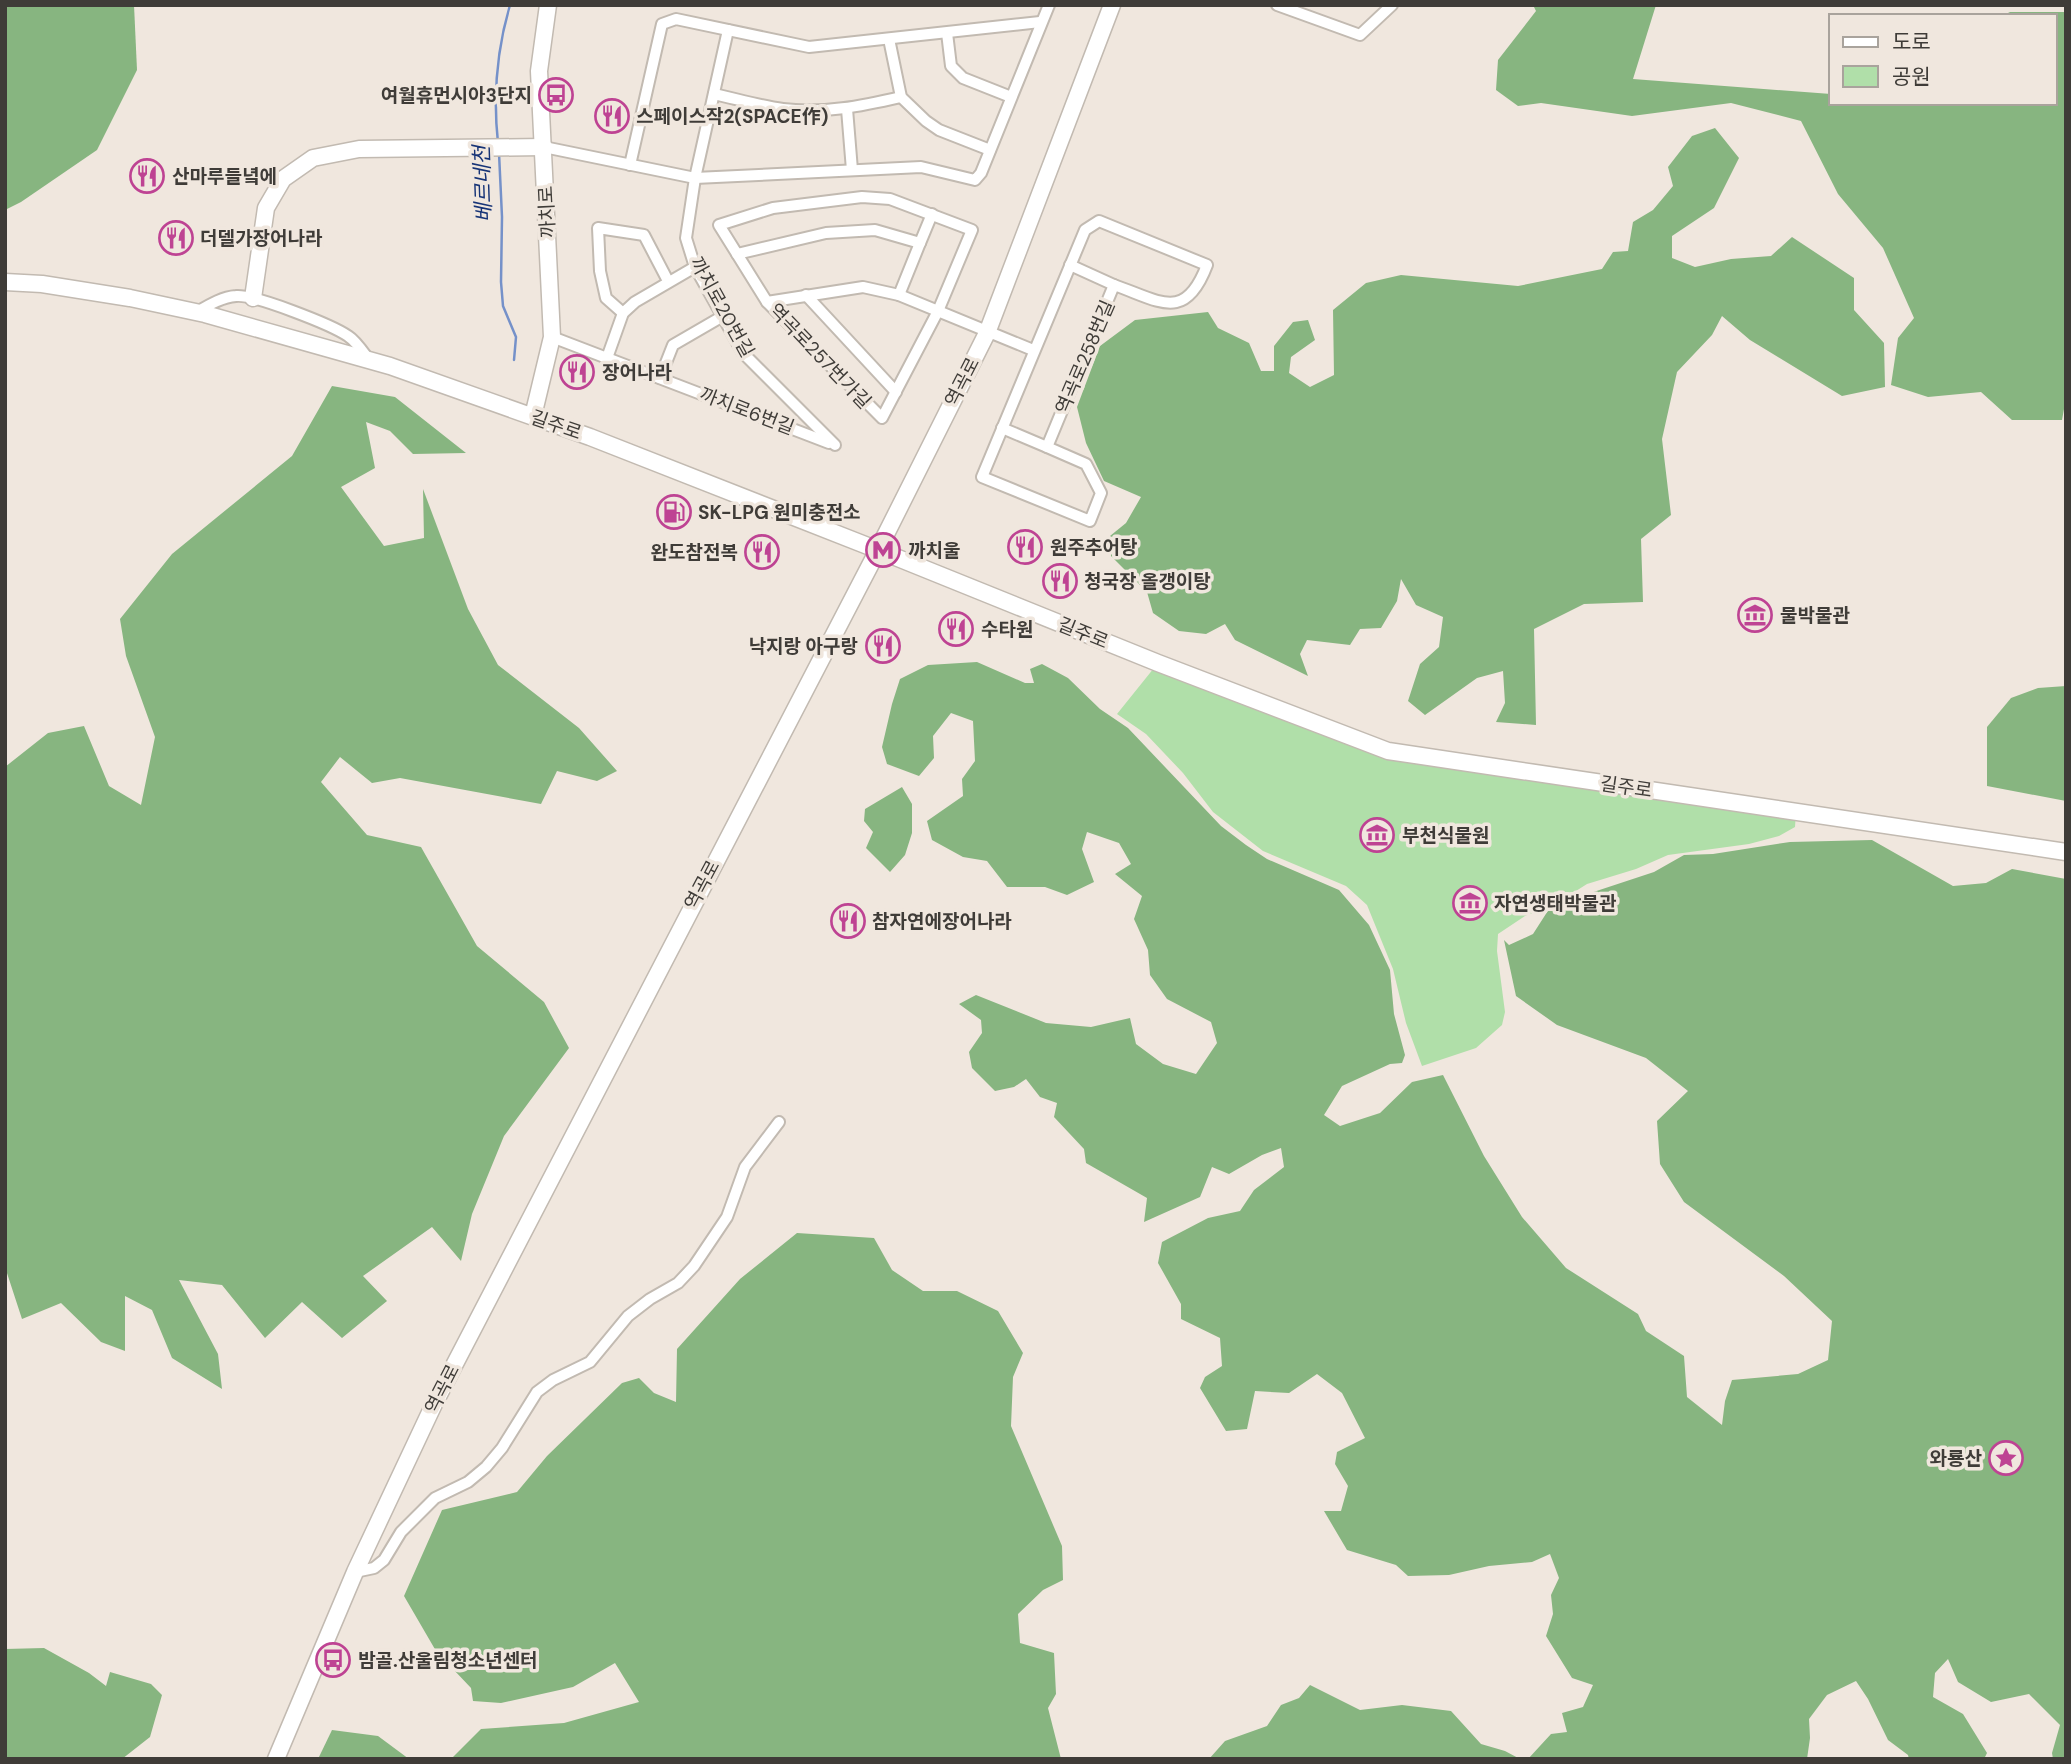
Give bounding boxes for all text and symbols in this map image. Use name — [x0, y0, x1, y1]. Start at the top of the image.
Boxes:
legend — [1829, 14, 2057, 105]
text: 도로 — [1892, 28, 1931, 56]
text: 공원 — [1892, 63, 1931, 91]
bus stop icon: 여월휴먼시아3단지 — [537, 76, 575, 114]
place label: 여월휴먼시아3단지 — [381, 83, 532, 108]
restaurant icon: 스페이스작2(SPACE作) — [593, 97, 631, 135]
place label: 스페이스작2(SPACE作) — [636, 104, 828, 129]
water label: 베르네천 — [468, 142, 498, 223]
restaurant icon: 산마루들녘에 — [128, 157, 166, 195]
place label: 산마루들녘에 — [172, 164, 277, 189]
street label: 까치로 — [533, 185, 561, 239]
restaurant icon: 더델가장어나라 — [157, 219, 195, 257]
place label: 더델가장어나라 — [200, 226, 323, 251]
street label: 까치로20번길 — [684, 252, 760, 362]
street label: 역곡로258번길 — [1050, 296, 1120, 418]
street label: 역곡로257번가길 — [763, 298, 877, 414]
restaurant icon: 장어나라 — [558, 353, 596, 391]
street label: 역곡로 — [939, 353, 985, 411]
place label: 장어나라 — [602, 360, 672, 385]
street label: 까치로6번길 — [696, 382, 798, 440]
street label: 길주로 — [527, 405, 585, 445]
fuel station icon: SK-LPG 원미충전소 — [655, 493, 693, 531]
place label: SK-LPG 원미충전소 — [698, 500, 861, 525]
restaurant icon: 원주추어탕 — [1006, 528, 1044, 566]
metro station icon: 까치울 — [864, 531, 902, 569]
restaurant icon: 완도참전복 — [743, 533, 781, 571]
place label: 원주추어탕 — [1050, 535, 1137, 560]
place label: 까치울 — [908, 538, 960, 563]
place label: 완도참전복 — [651, 540, 738, 565]
restaurant icon: 청국장 올갱이탕 — [1041, 562, 1079, 600]
place label: 청국장 올갱이탕 — [1084, 569, 1211, 594]
museum icon: 물박물관 — [1736, 596, 1774, 634]
place label: 물박물관 — [1780, 603, 1850, 628]
restaurant icon: 수타원 — [937, 610, 975, 648]
street label: 길주로 — [1054, 612, 1112, 654]
place label: 수타원 — [981, 617, 1033, 642]
restaurant icon: 낙지랑 아구랑 — [864, 627, 902, 665]
place label: 낙지랑 아구랑 — [749, 634, 858, 659]
street label: 길주로 — [1598, 771, 1654, 803]
museum icon: 부천식물원 — [1358, 816, 1396, 854]
place label: 부천식물원 — [1402, 823, 1489, 848]
street label: 역곡로 — [679, 856, 725, 914]
museum icon: 자연생태박물관 — [1451, 884, 1489, 922]
place label: 자연생태박물관 — [1494, 891, 1617, 916]
restaurant icon: 참자연에장어나라 — [829, 902, 867, 940]
place label: 참자연에장어나라 — [872, 909, 1012, 934]
street label: 역곡로 — [419, 1360, 465, 1418]
place icon: 와룡산 — [1987, 1439, 2025, 1477]
place label: 와룡산 — [1930, 1446, 1983, 1471]
bus stop icon: 밤골.산울림청소년센터 — [314, 1641, 352, 1679]
place label: 밤골.산울림청소년센터 — [358, 1648, 538, 1673]

